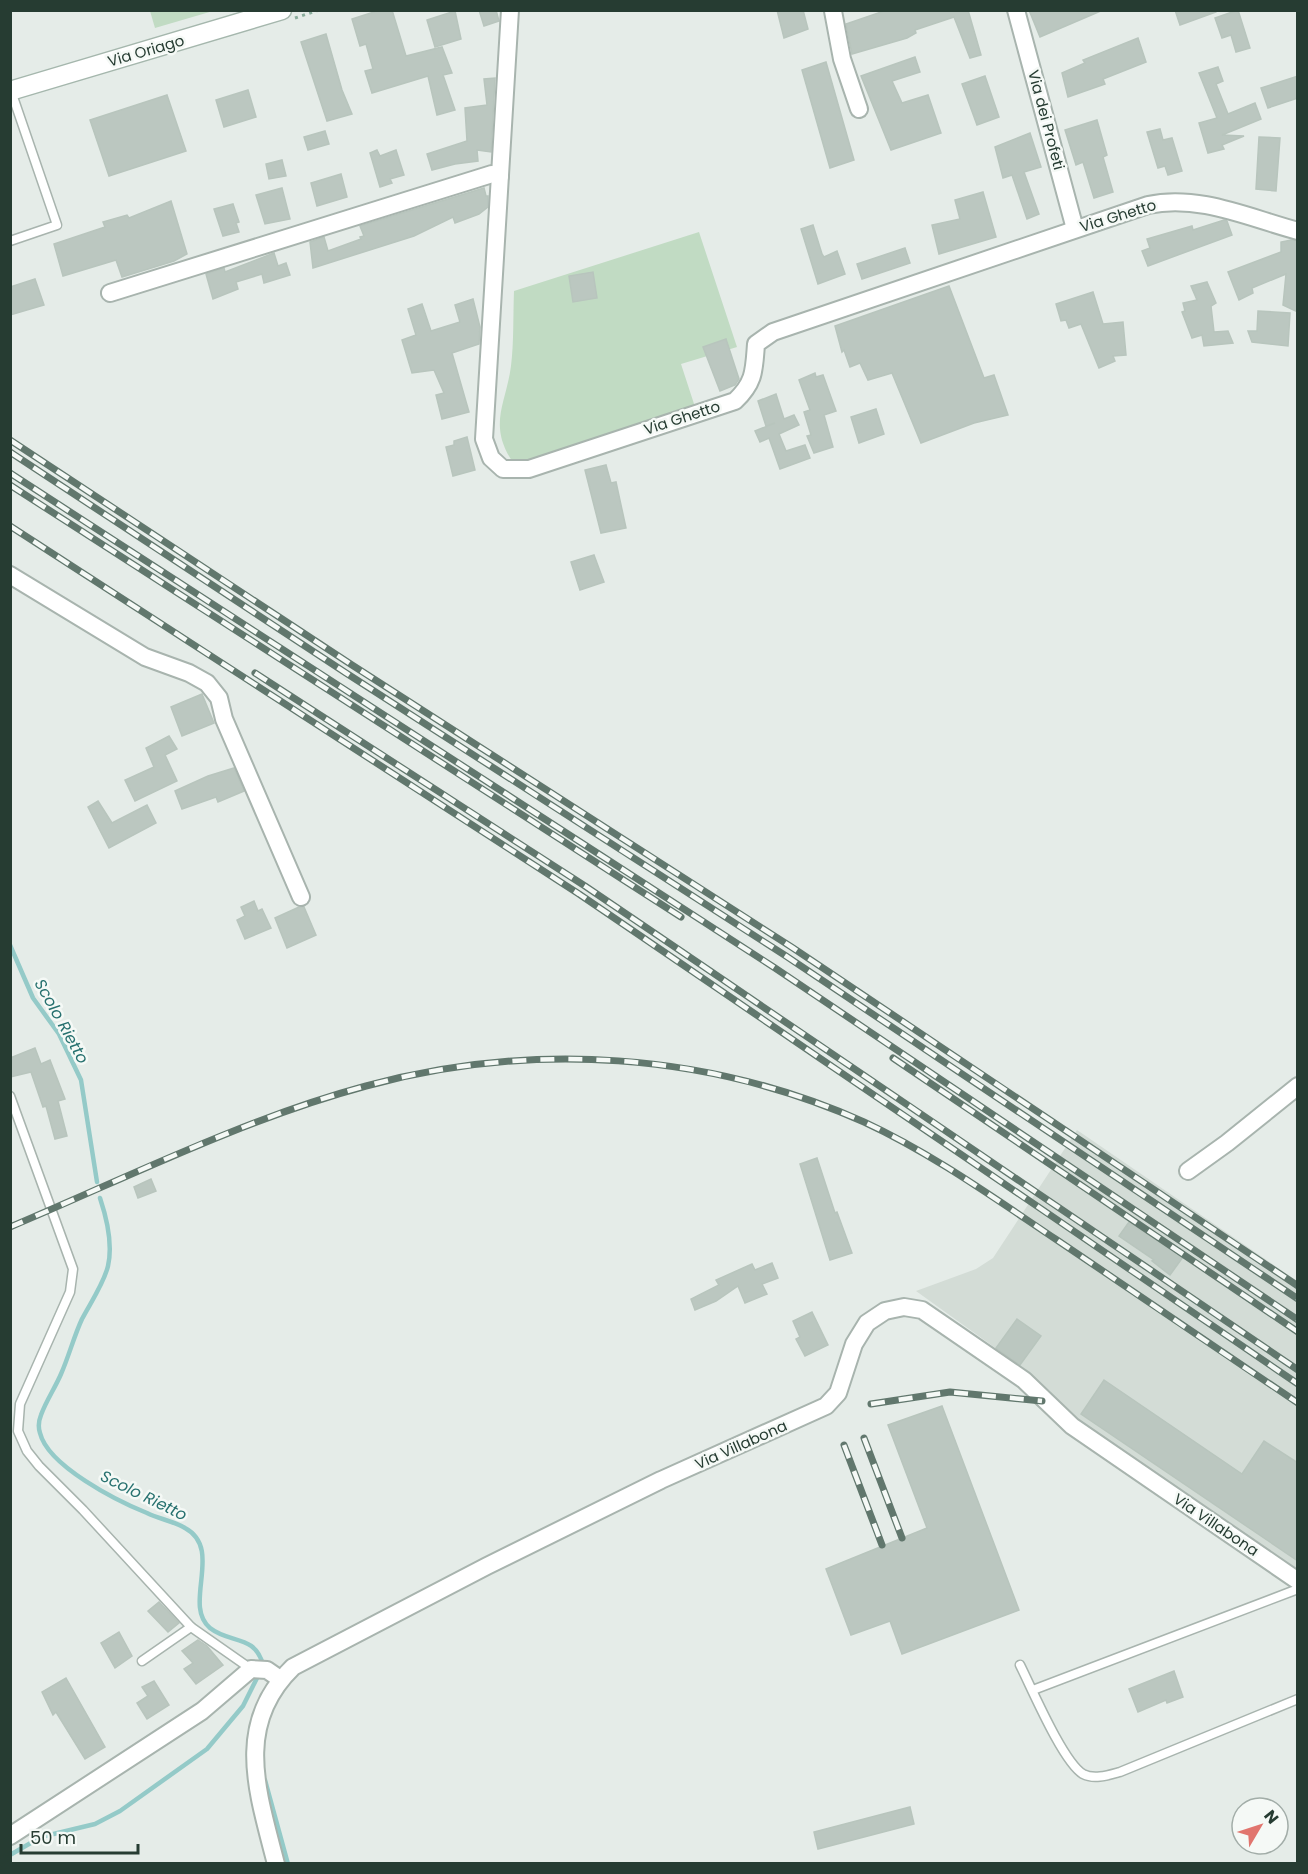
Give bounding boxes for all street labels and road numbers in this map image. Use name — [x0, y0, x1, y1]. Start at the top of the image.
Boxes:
street label: Via Oriago — [105, 30, 187, 71]
street label: Via dei Profeti — [1023, 68, 1070, 172]
street label: Via Ghetto — [1077, 194, 1159, 237]
street label: Via Ghetto — [641, 395, 723, 440]
street label: Via Villabona — [691, 1415, 790, 1474]
street label: Via Villabona — [1169, 1488, 1263, 1561]

